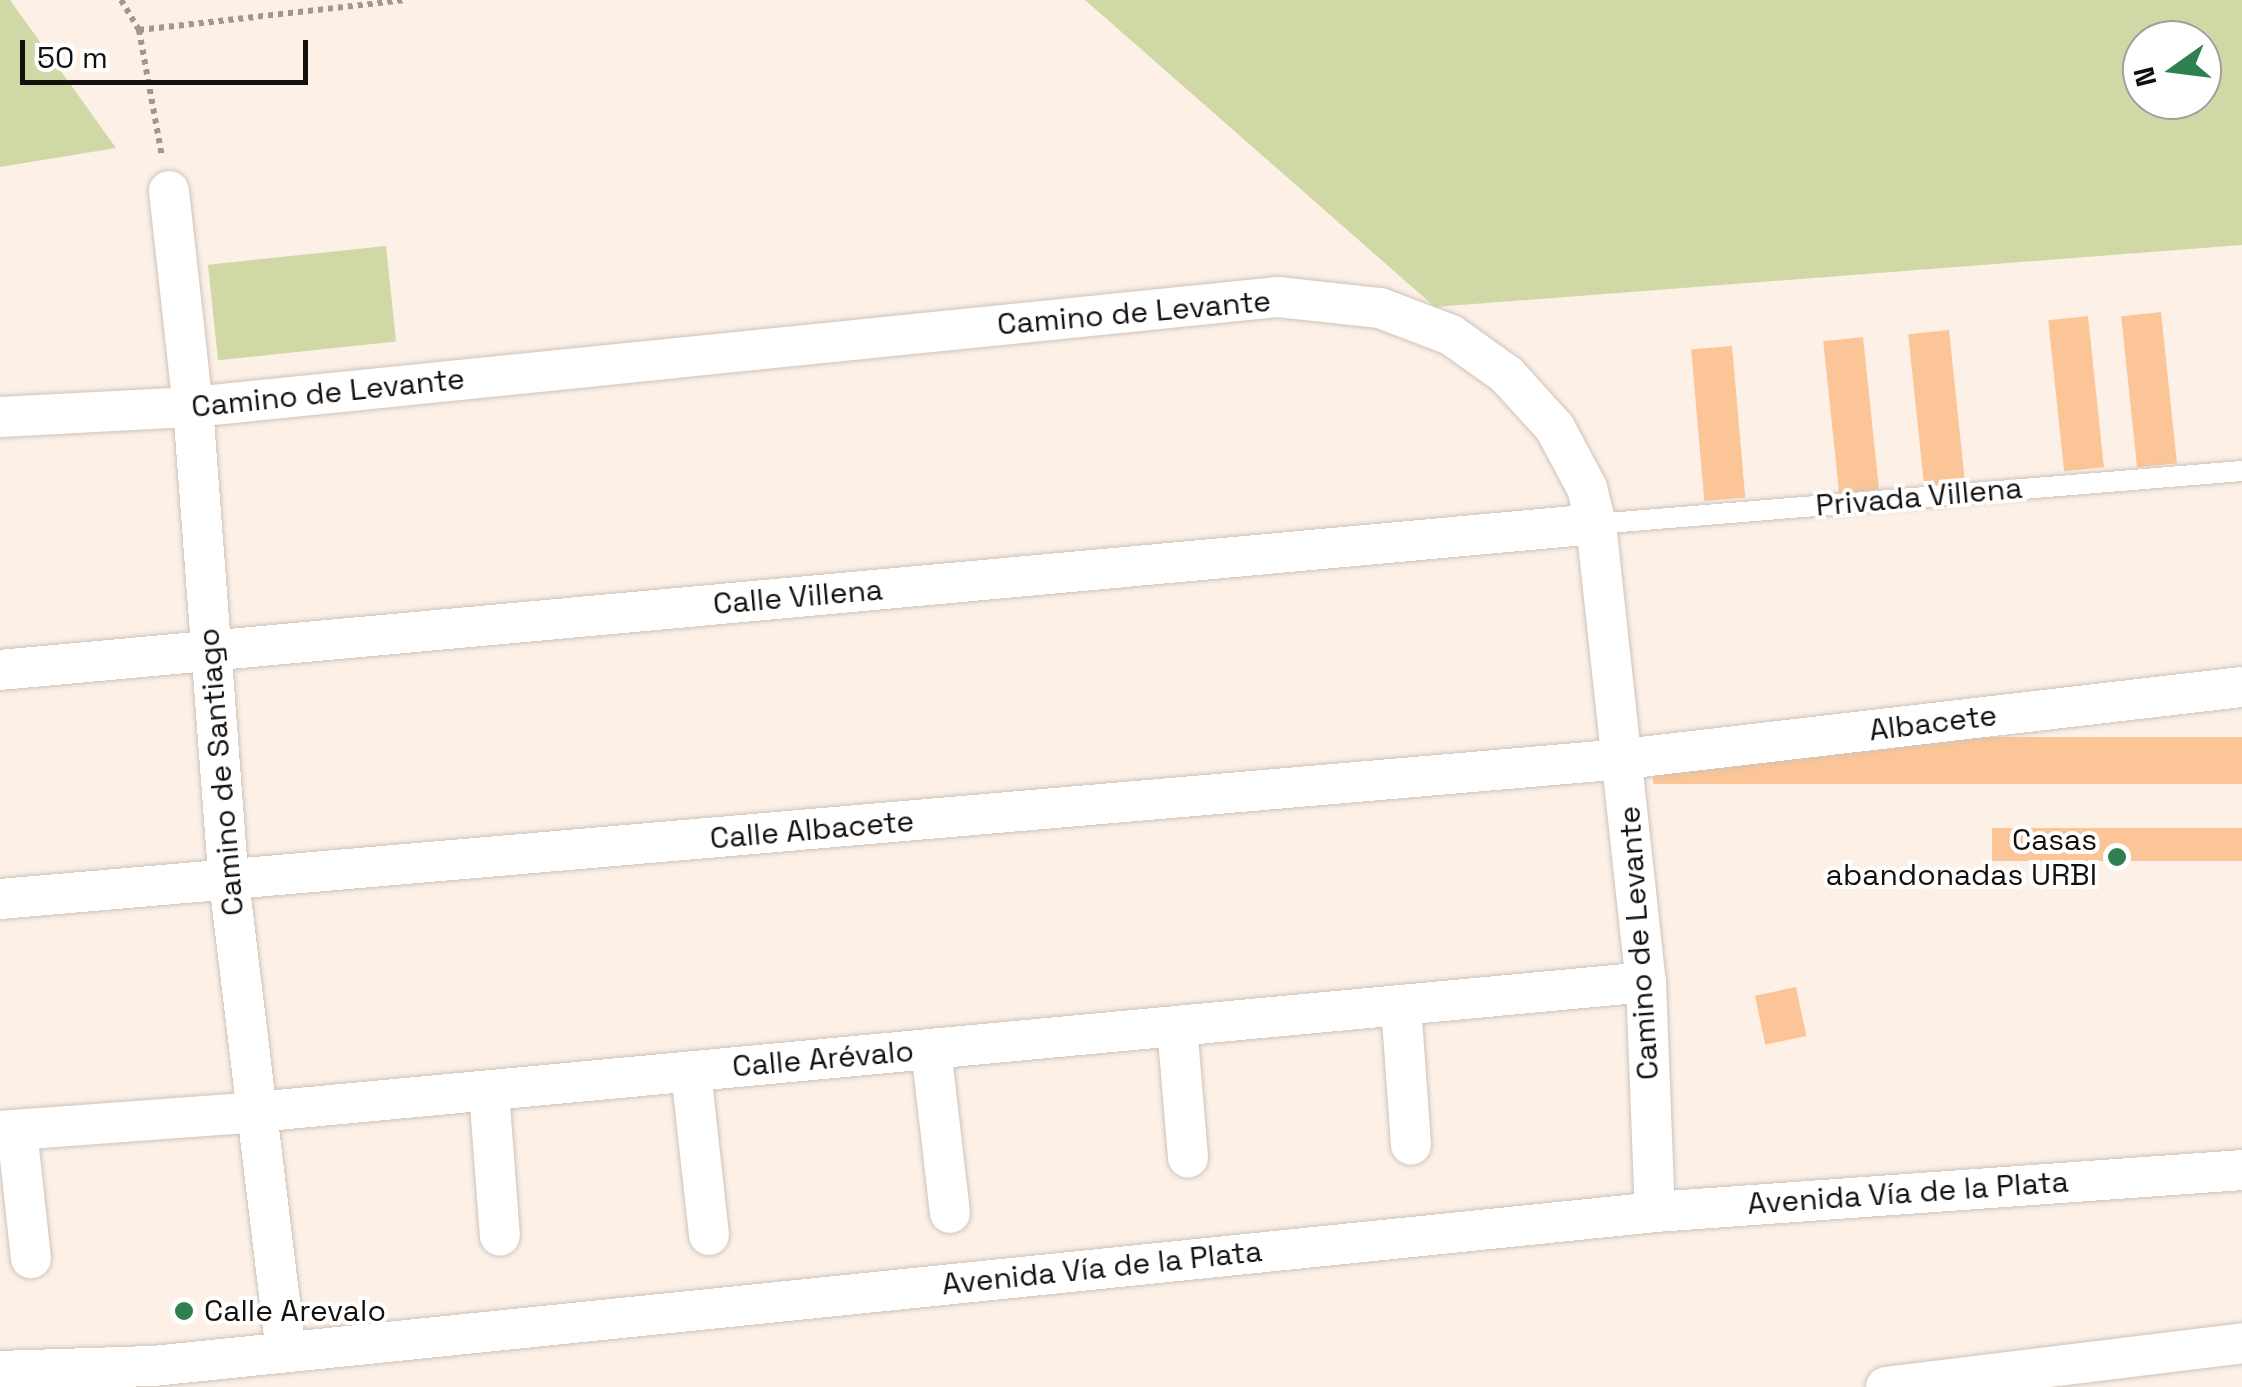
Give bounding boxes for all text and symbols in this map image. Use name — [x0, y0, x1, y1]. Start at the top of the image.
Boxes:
scale bar — [25, 20, 312, 82]
north arrow — [2122, 20, 2222, 120]
text: 50 m — [37, 38, 108, 77]
text: N — [2125, 63, 2165, 90]
street label: Camino de Levante — [996, 283, 1272, 343]
street label: Camino de Levante — [190, 361, 466, 425]
street label: Privada Villena — [1814, 470, 2024, 524]
street label: Calle Villena — [711, 572, 885, 622]
street label: Camino de Santiago — [190, 627, 252, 917]
street label: Albacete — [1867, 697, 1999, 749]
street label: Calle Albacete — [708, 803, 916, 857]
street label: Camino de Levante — [1611, 805, 1667, 1081]
place label: Casas abandonadas URBI — [1826, 822, 2097, 892]
marker: Casas abandonadas URBI — [2106, 846, 2128, 868]
street label: Calle Arévalo — [731, 1033, 915, 1085]
street label: Avenida Vía de la Plata — [1746, 1164, 2070, 1222]
street label: Avenida Vía de la Plata — [940, 1233, 1264, 1303]
place label: Calle Arevalo — [204, 1293, 386, 1329]
marker: Calle Arevalo — [173, 1300, 195, 1322]

